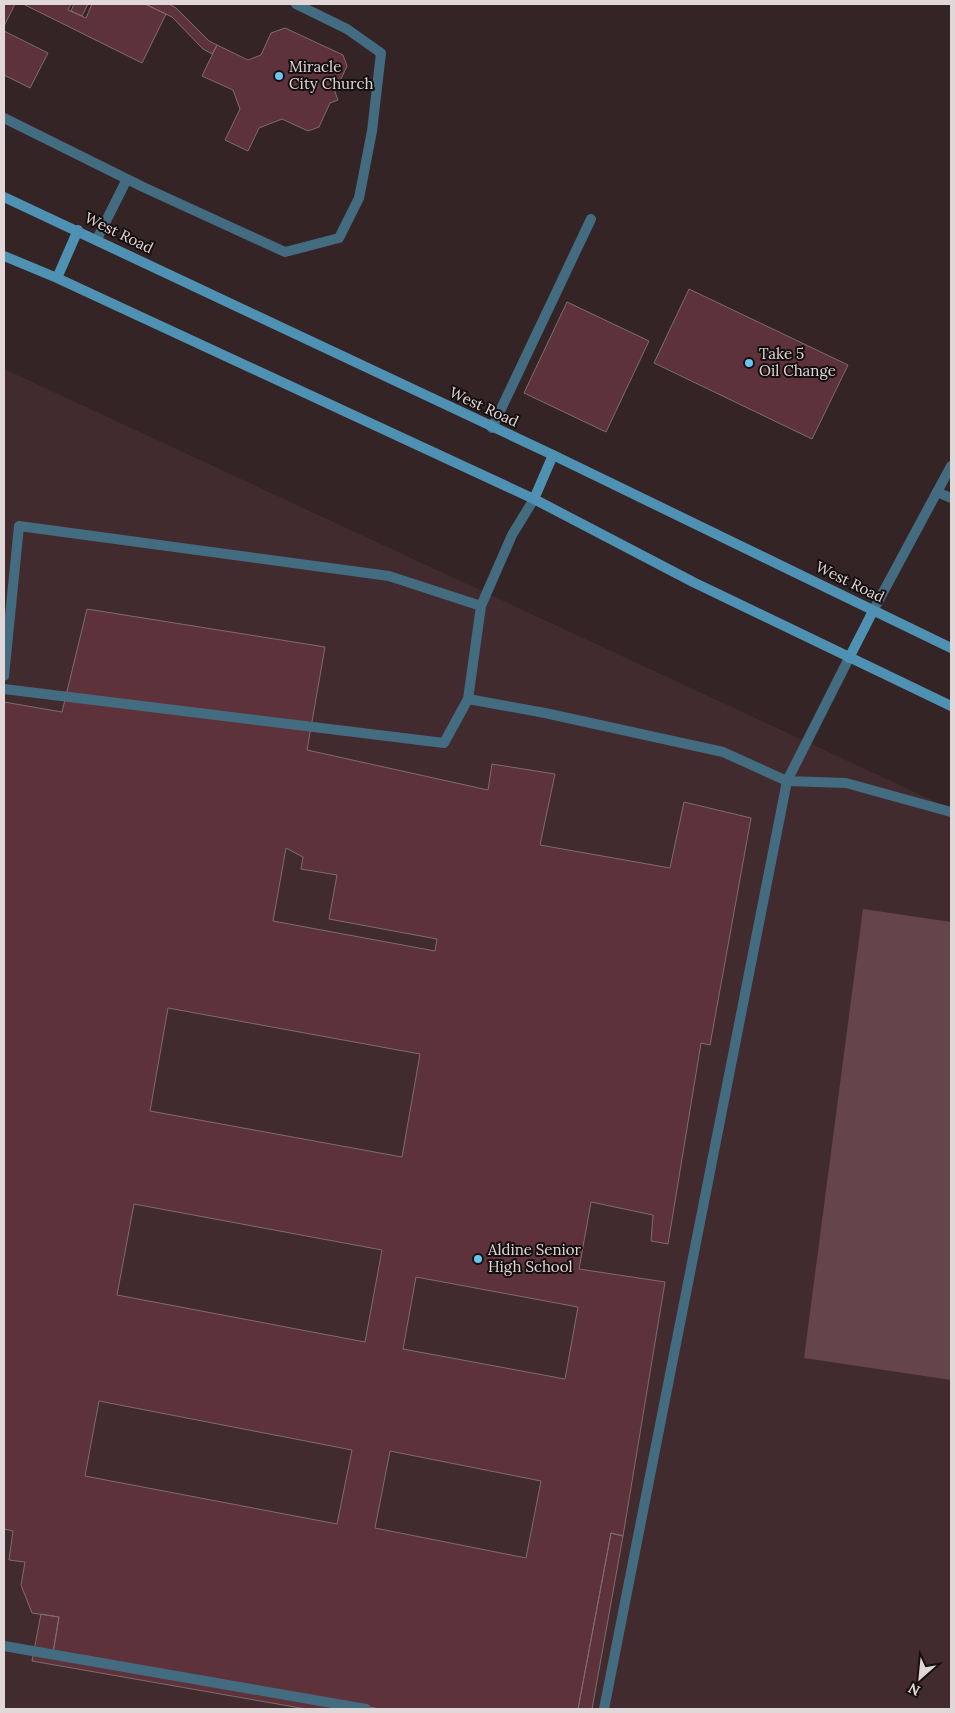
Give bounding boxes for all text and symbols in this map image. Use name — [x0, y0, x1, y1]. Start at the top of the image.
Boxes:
place label: Miracle City Church — [289, 57, 373, 93]
marker: Miracle City Church — [273, 70, 285, 82]
street label: West Road — [82, 208, 157, 257]
place label: Take 5 Oil Change — [759, 344, 836, 380]
marker: Take 5 Oil Change — [743, 357, 755, 369]
street label: West Road — [447, 382, 522, 431]
street label: West Road — [813, 557, 888, 606]
place label: Aldine Senior High School — [487, 1240, 582, 1276]
marker: Aldine Senior High School — [472, 1253, 484, 1265]
north arrow — [895, 1653, 945, 1703]
text: N — [905, 1679, 923, 1700]

